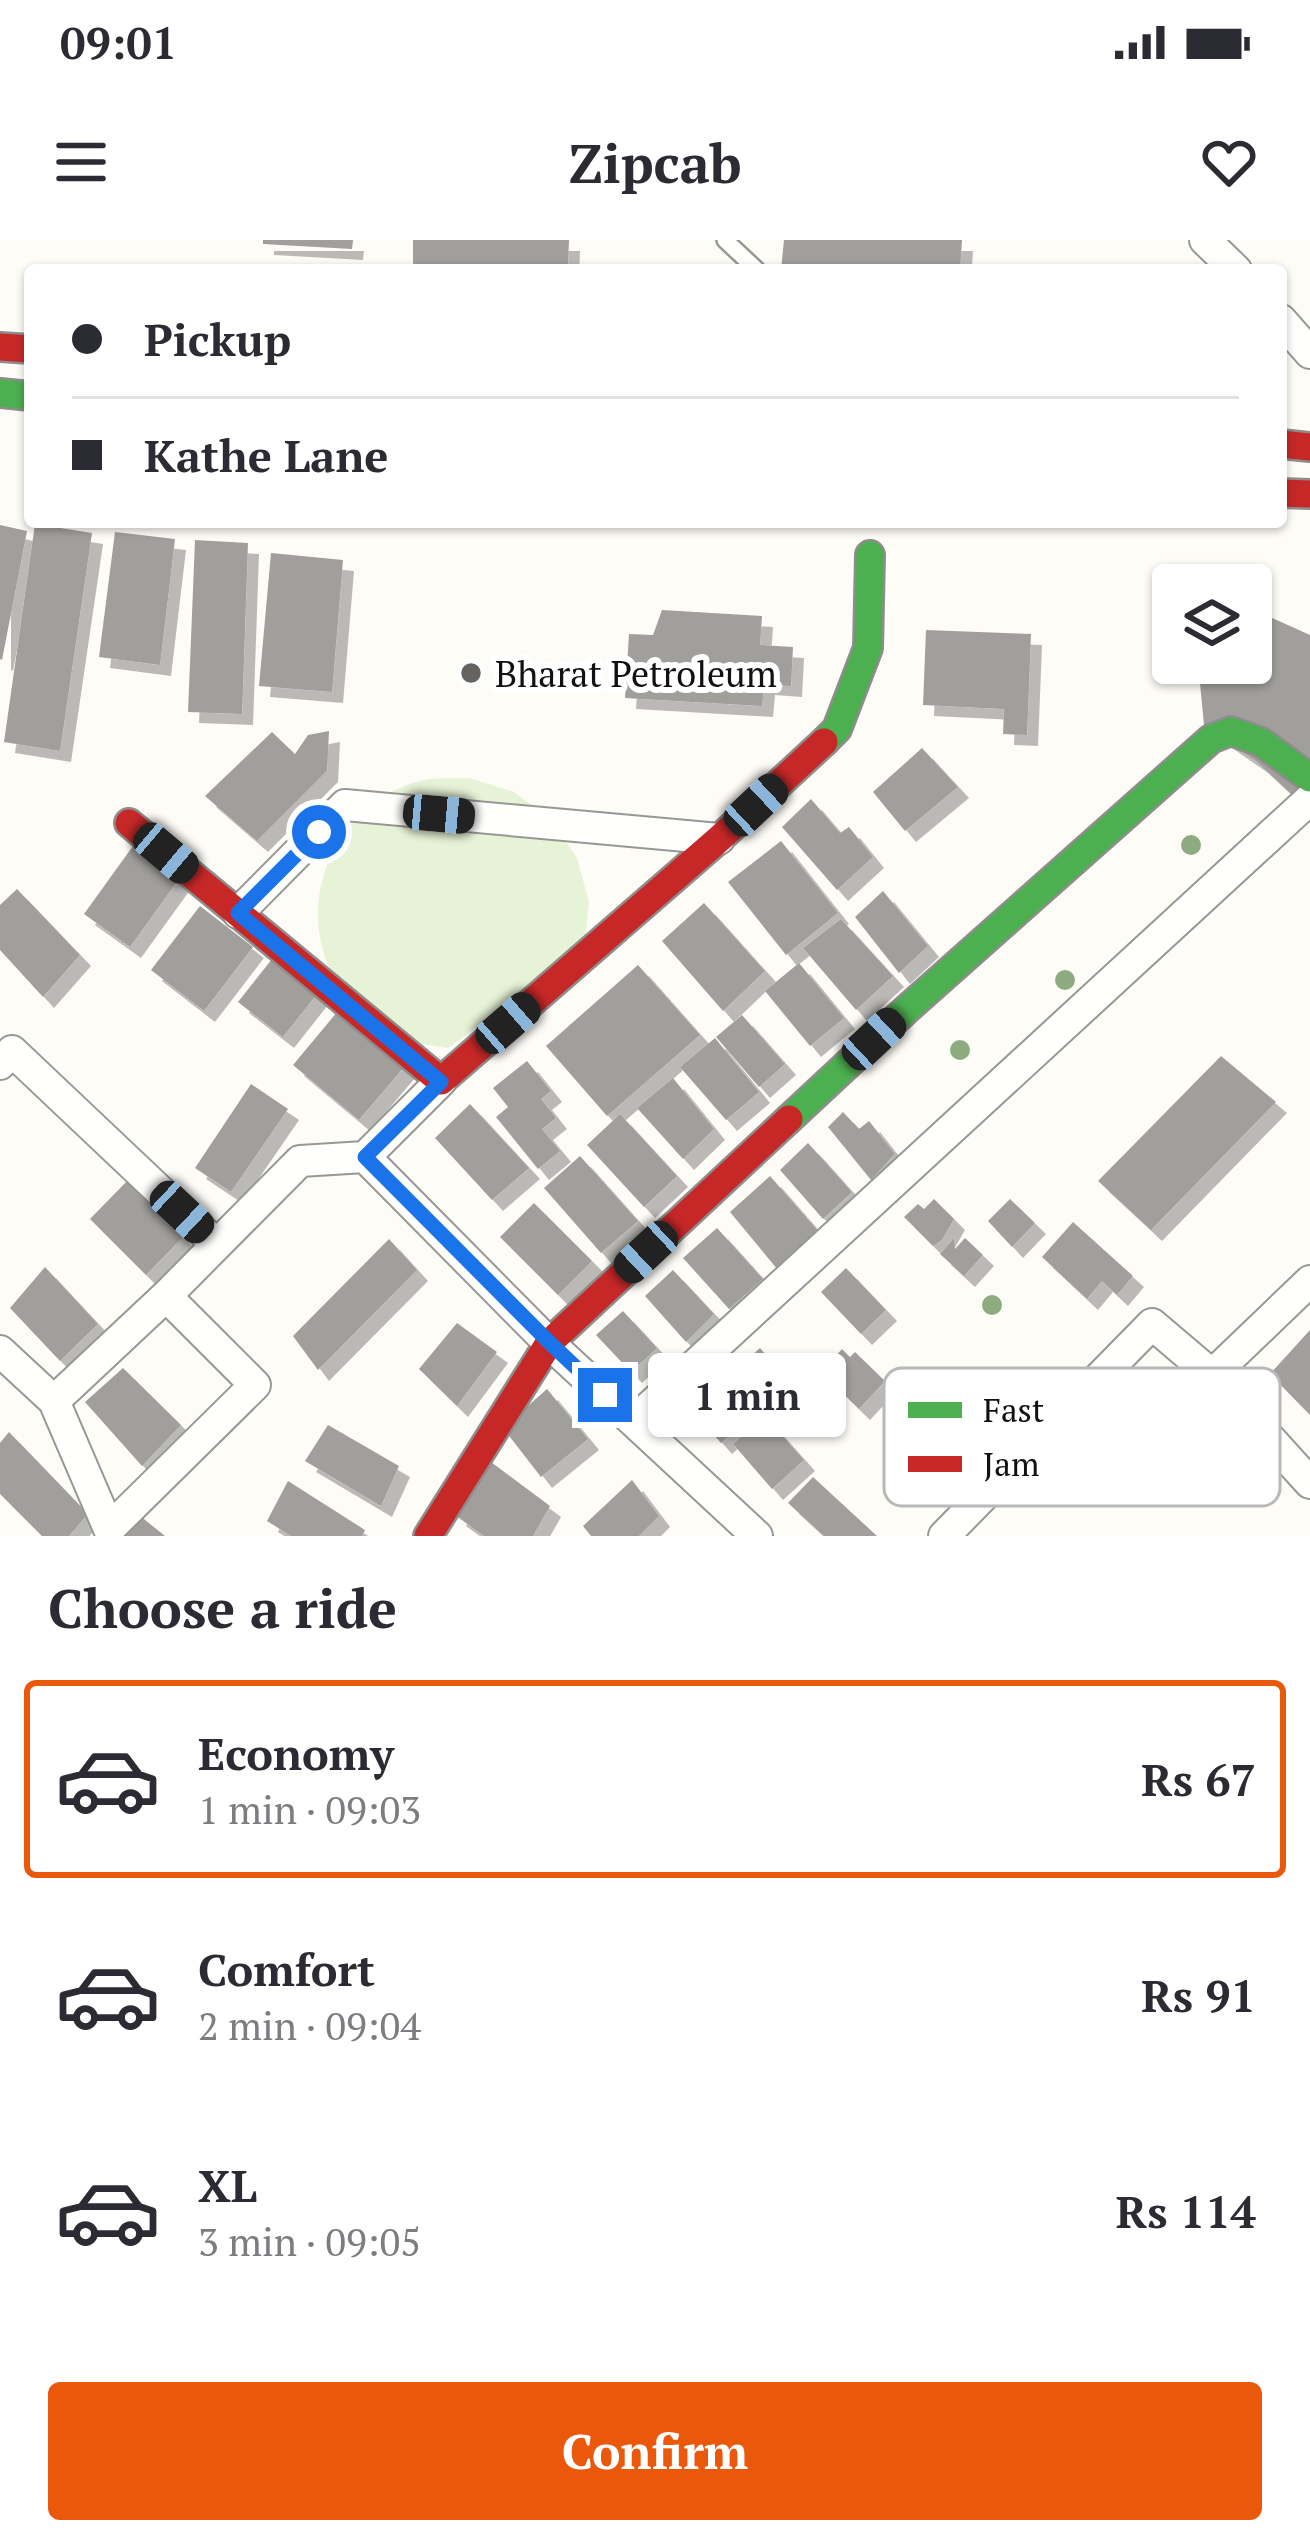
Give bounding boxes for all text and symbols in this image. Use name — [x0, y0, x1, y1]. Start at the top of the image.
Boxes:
text: 09:01 — [60, 12, 177, 72]
text: Zipcab — [568, 127, 742, 198]
icon: menu — [48, 129, 114, 195]
icon: heart — [1196, 129, 1262, 195]
text: Pickup — [144, 309, 291, 369]
text: Kathe Lane — [144, 425, 389, 485]
map controls — [1152, 564, 1272, 684]
button: layers — [1152, 564, 1272, 684]
place label: Bharat Petroleum — [495, 650, 777, 697]
marker: Bharat Petroleum — [458, 660, 484, 686]
car — [717, 767, 795, 843]
car — [402, 793, 476, 835]
route start — [292, 805, 346, 859]
car — [127, 816, 205, 890]
car — [469, 986, 547, 1060]
car — [835, 1001, 913, 1077]
car — [143, 1174, 221, 1250]
car — [607, 1214, 685, 1290]
callout: 1 min — [647, 1353, 845, 1437]
route end — [578, 1368, 632, 1422]
legend — [884, 1368, 1280, 1506]
text: 1 min — [694, 1369, 800, 1421]
text: Fast — [983, 1388, 1044, 1431]
text: Jam — [983, 1442, 1039, 1485]
text: Choose a ride — [48, 1572, 397, 1643]
text: Economy — [198, 1723, 394, 1783]
icon: car — [54, 1725, 162, 1833]
text: Rs 67 — [1141, 1749, 1256, 1809]
text: 1 min · 09:03 — [198, 1783, 421, 1835]
text: Comfort — [198, 1939, 375, 1999]
icon: car — [54, 1941, 162, 2049]
text: Rs 91 — [1141, 1965, 1256, 2025]
text: 2 min · 09:04 — [198, 1999, 421, 2051]
text: XL — [198, 2155, 257, 2215]
icon: car — [54, 2157, 162, 2265]
text: Rs 114 — [1116, 2181, 1256, 2241]
text: 3 min · 09:05 — [198, 2215, 421, 2267]
button: Confirm — [48, 2382, 1262, 2520]

